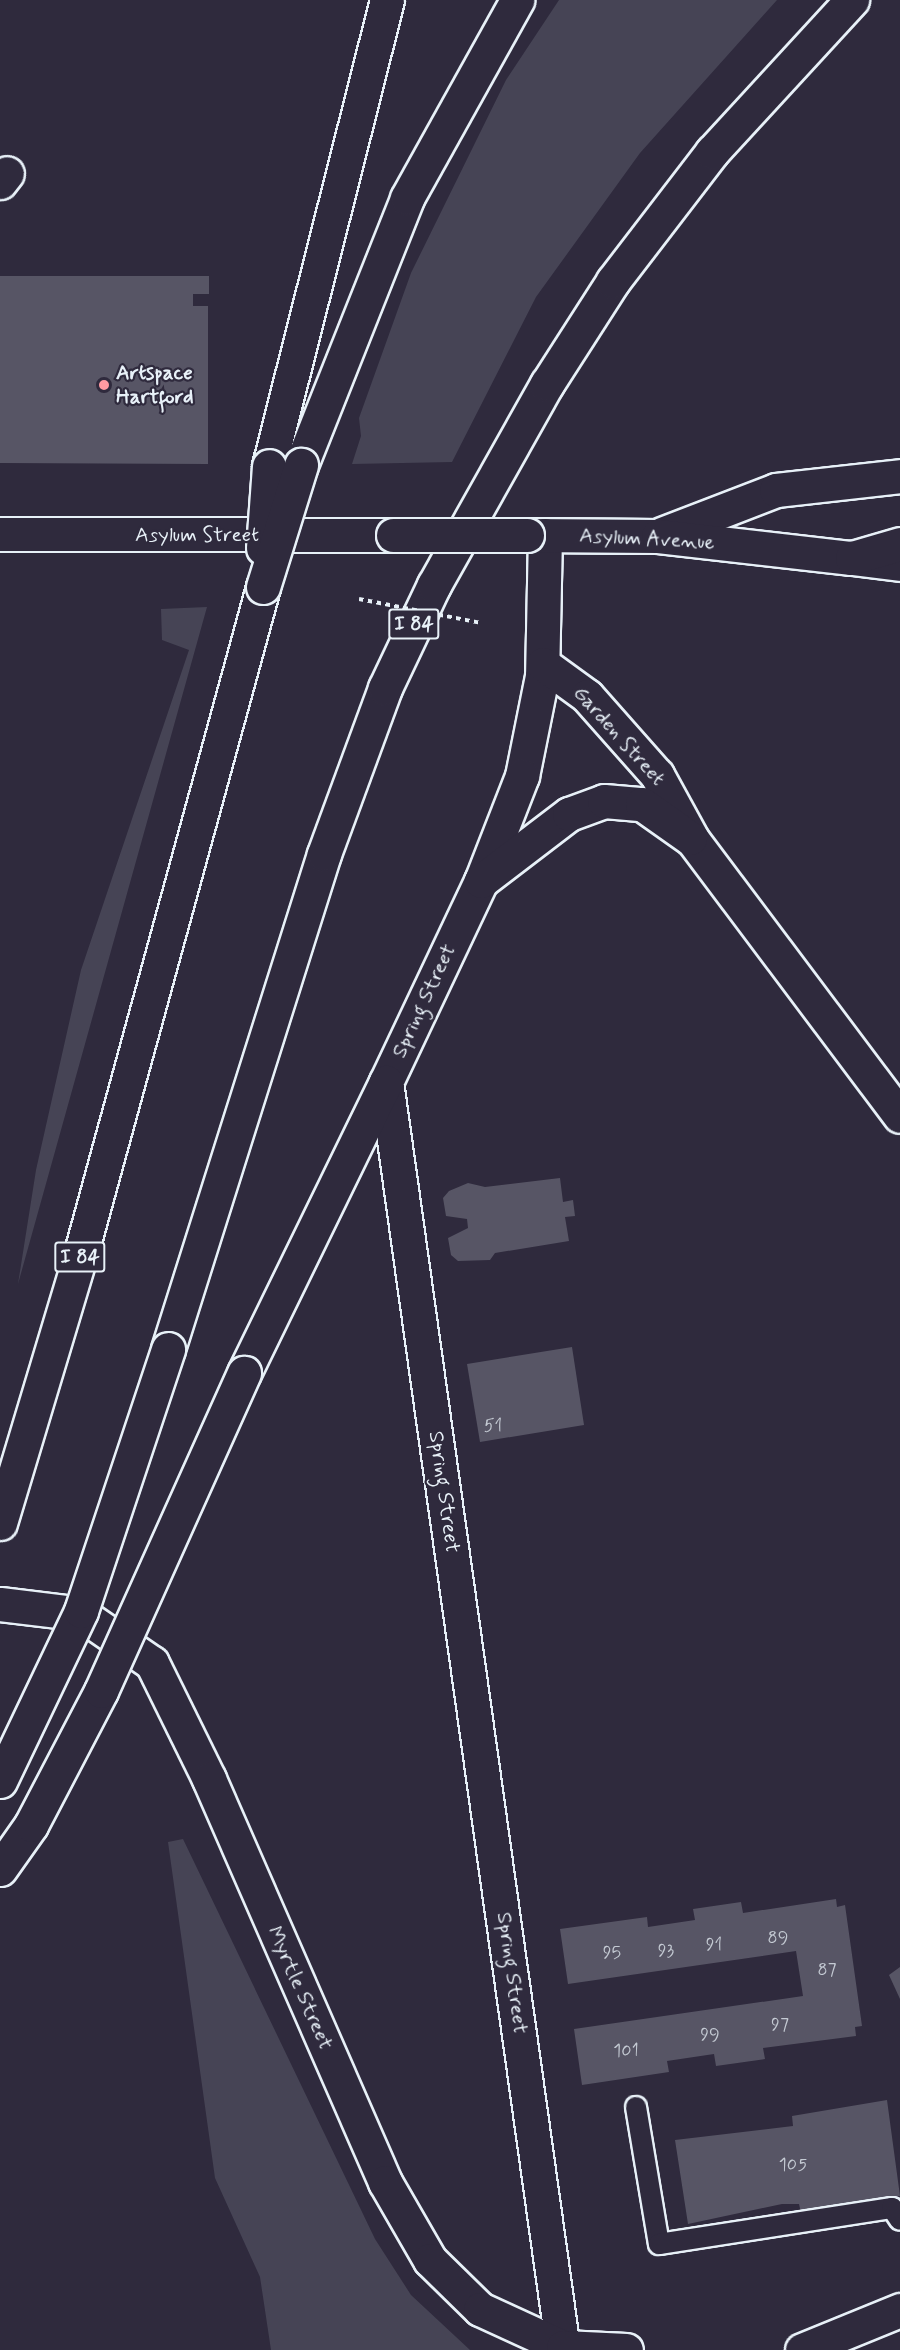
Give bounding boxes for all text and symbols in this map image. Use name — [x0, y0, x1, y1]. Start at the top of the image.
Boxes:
place label: Artspace Hartford — [116, 360, 194, 410]
marker: Artspace Hartford — [97, 378, 111, 392]
street label: Asylum Street — [133, 522, 261, 548]
street label: Asylum Avenue — [580, 523, 714, 555]
road number: I 84 — [387, 607, 441, 641]
street label: Garden Street — [567, 680, 671, 792]
street label: Spring Street — [387, 941, 461, 1061]
road number: I 84 — [53, 1240, 107, 1274]
house number: 51 — [484, 1415, 502, 1437]
street label: Spring Street — [423, 1430, 465, 1554]
street label: Spring Street — [491, 1911, 533, 2035]
street label: Myrtle Street — [262, 1923, 338, 2053]
house number: 89 — [768, 1927, 788, 1949]
house number: 91 — [706, 1934, 722, 1956]
house number: 93 — [658, 1940, 674, 1962]
house number: 95 — [603, 1942, 621, 1964]
house number: 87 — [817, 1959, 837, 1981]
house number: 97 — [771, 2014, 789, 2036]
house number: 99 — [700, 2024, 720, 2046]
house number: 101 — [613, 2040, 639, 2062]
house number: 105 — [779, 2154, 807, 2176]

